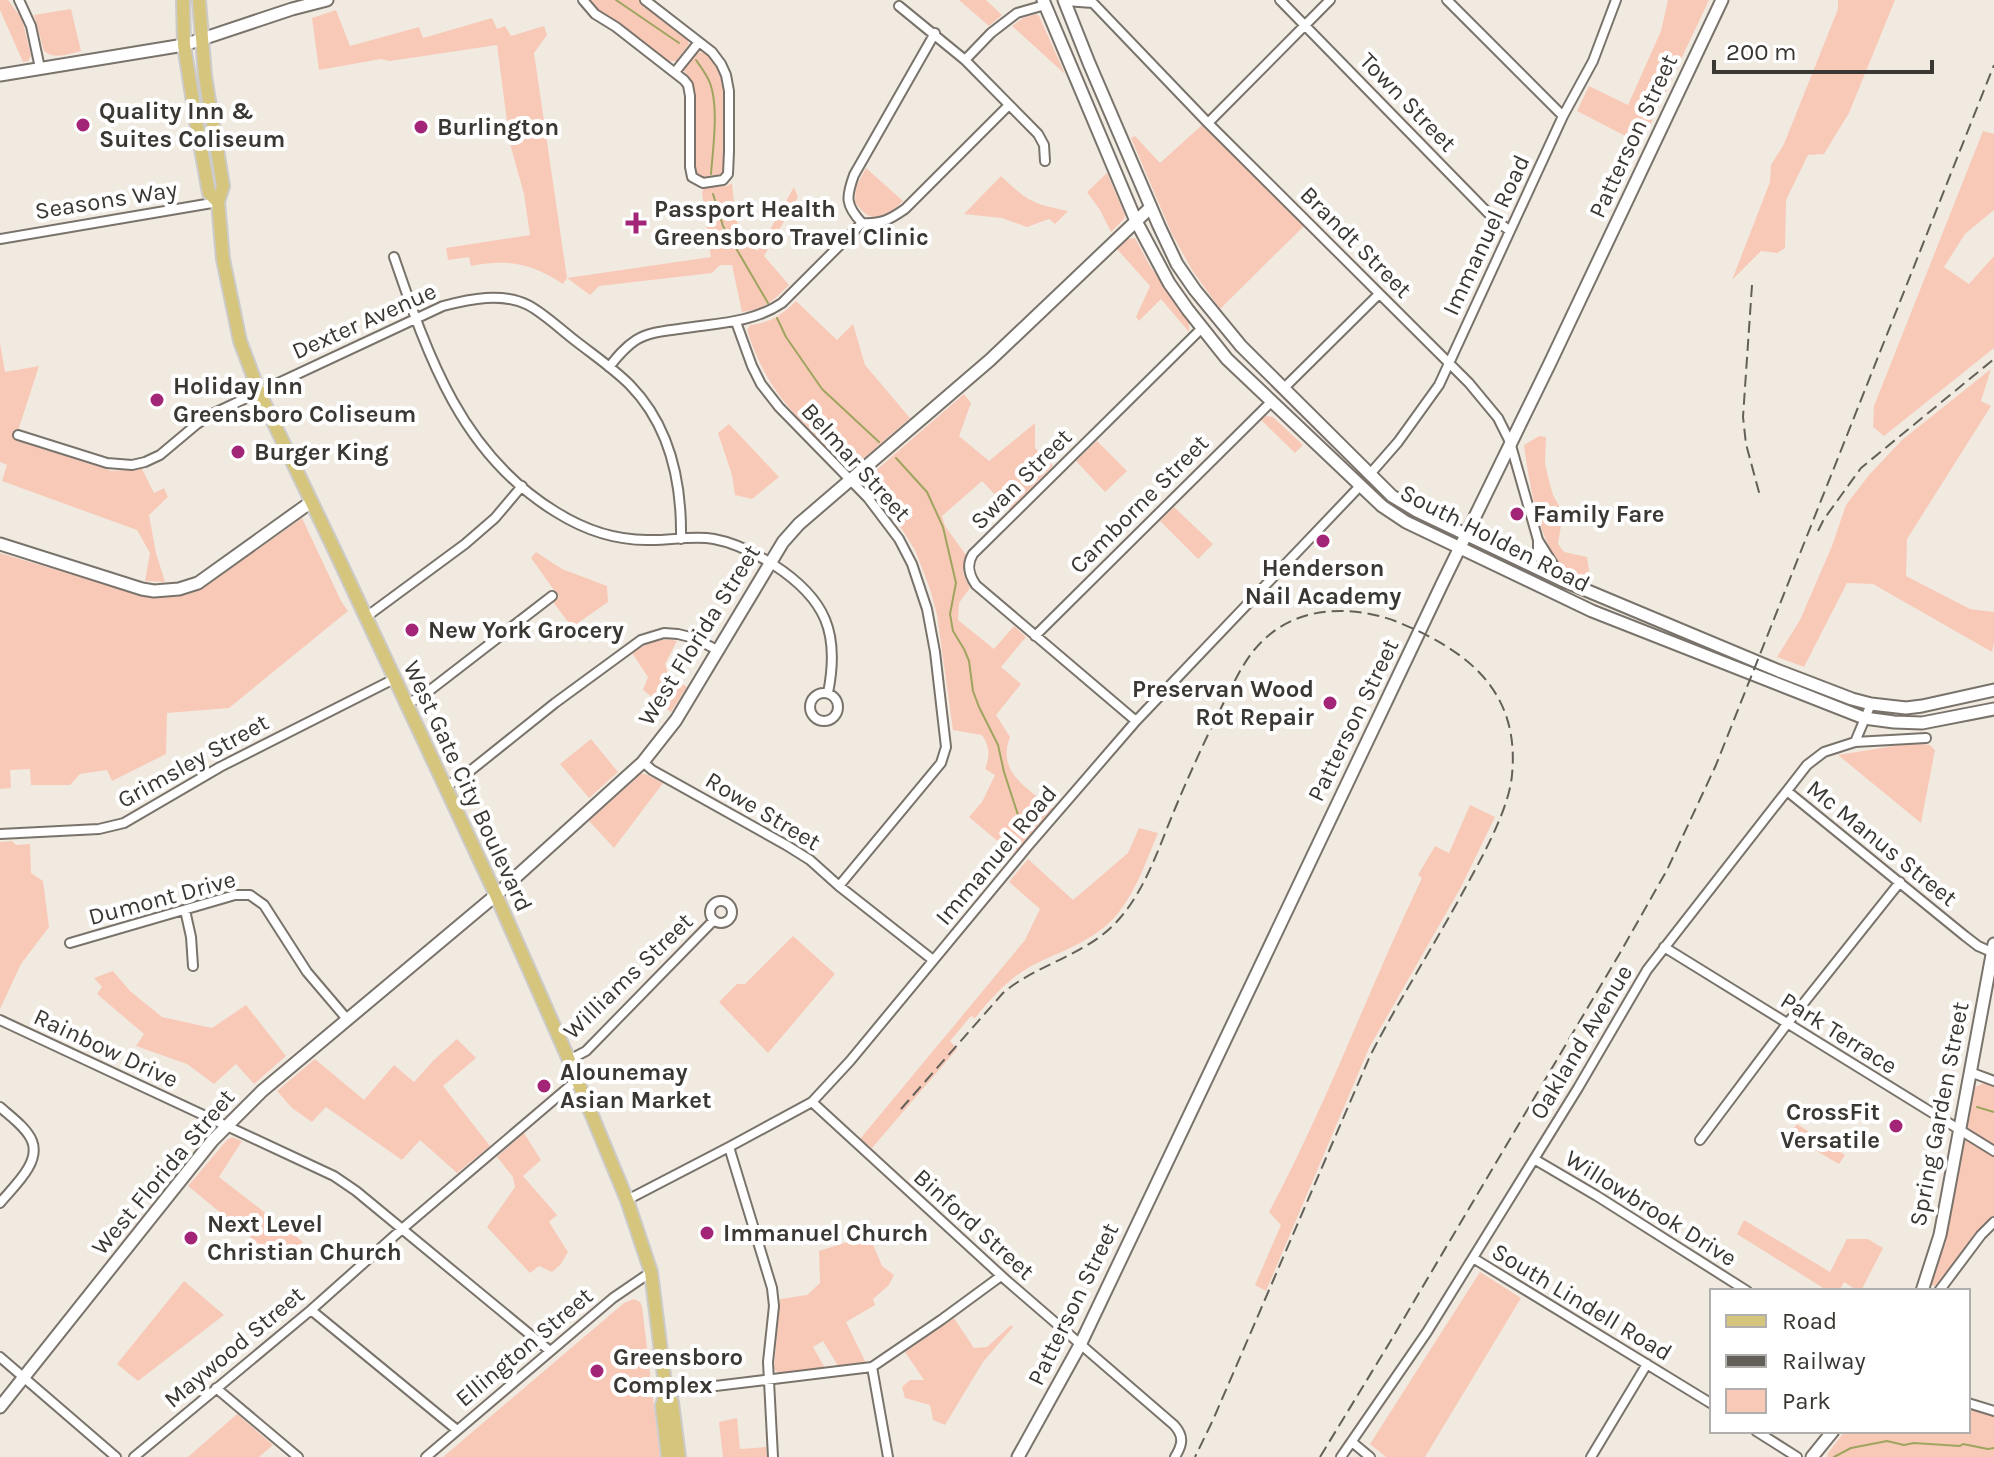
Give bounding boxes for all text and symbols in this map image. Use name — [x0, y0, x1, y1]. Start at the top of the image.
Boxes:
scale bar — [1714, 24, 1932, 74]
text: 200 m — [1726, 38, 1797, 66]
street label: Town Street — [1354, 47, 1462, 157]
street label: Patterson Street — [1583, 50, 1683, 222]
place label: Quality Inn & Suites Coliseum — [99, 97, 285, 153]
place label: Burlington — [437, 113, 559, 141]
marker: Quality Inn & Suites Coliseum — [74, 116, 92, 134]
marker: Burlington — [412, 118, 430, 136]
street label: Immanuel Road — [1437, 150, 1535, 320]
street label: Seasons Way — [33, 175, 179, 225]
street label: Brandt Street — [1294, 180, 1418, 304]
place label: Passport Health Greensboro Travel Clinic — [654, 195, 929, 251]
marker: Passport Health Greensboro Travel Clinic — [625, 212, 647, 234]
street label: Dexter Avenue — [287, 277, 441, 365]
place label: Holiday Inn Greensboro Coliseum — [173, 372, 416, 428]
marker: Holiday Inn Greensboro Coliseum — [148, 391, 166, 409]
street label: Belmar Street — [795, 397, 917, 527]
street label: Swan Street — [965, 423, 1077, 535]
street label: Camborne Street — [1064, 429, 1214, 579]
place label: Burger King — [254, 438, 389, 466]
marker: Burger King — [229, 443, 247, 461]
street label: South Holden Road — [1395, 478, 1595, 598]
place label: Family Fare — [1533, 500, 1664, 528]
marker: Family Fare — [1508, 505, 1526, 523]
marker: Henderson Nail Academy — [1314, 532, 1332, 550]
street label: West Florida Street — [632, 540, 766, 730]
place label: Henderson Nail Academy — [1245, 554, 1401, 610]
place label: New York Grocery — [428, 616, 624, 644]
marker: New York Grocery — [403, 621, 421, 639]
street label: Patterson Street — [1302, 634, 1404, 806]
street label: West Gate City Boulevard — [397, 656, 539, 916]
place label: Preservan Wood Rot Repair — [1132, 675, 1315, 731]
marker: Preservan Wood Rot Repair — [1321, 694, 1339, 712]
street label: Grimsley Street — [113, 708, 273, 814]
street label: Rowe Street — [700, 766, 826, 856]
street label: Mc Manus Street — [1801, 774, 1963, 912]
street label: Immanuel Road — [929, 779, 1063, 931]
street label: Dumont Drive — [85, 865, 239, 931]
street label: Williams Street — [557, 907, 699, 1045]
street label: Oakland Avenue — [1524, 960, 1638, 1124]
street label: Park Terrace — [1776, 986, 1902, 1080]
street label: Spring Garden Street — [1903, 999, 1975, 1229]
street label: Rainbow Drive — [29, 1002, 183, 1094]
place label: Alounemay Asian Market — [560, 1058, 711, 1114]
marker: Alounemay Asian Market — [535, 1077, 553, 1095]
street label: West Florida Street — [86, 1083, 240, 1261]
place label: CrossFit Versatile — [1780, 1098, 1880, 1154]
marker: CrossFit Versatile — [1887, 1117, 1905, 1135]
street label: Willowbrook Drive — [1560, 1144, 1742, 1272]
street label: Binford Street — [908, 1163, 1040, 1285]
place label: Next Level Christian Church — [207, 1210, 402, 1266]
street label: Patterson Street — [1022, 1218, 1124, 1390]
place label: Immanuel Church — [723, 1219, 928, 1247]
marker: Immanuel Church — [698, 1224, 716, 1242]
marker: Next Level Christian Church — [182, 1229, 200, 1247]
street label: South Lindell Road — [1487, 1237, 1677, 1367]
street label: Maywood Street — [158, 1280, 310, 1414]
street label: Ellington Street — [450, 1282, 598, 1412]
legend — [1710, 1289, 1970, 1433]
text: Road — [1782, 1307, 1837, 1335]
place label: Greensboro Complex — [613, 1343, 743, 1399]
text: Railway — [1782, 1347, 1866, 1375]
marker: Greensboro Complex — [588, 1362, 606, 1380]
text: Park — [1782, 1387, 1831, 1415]

